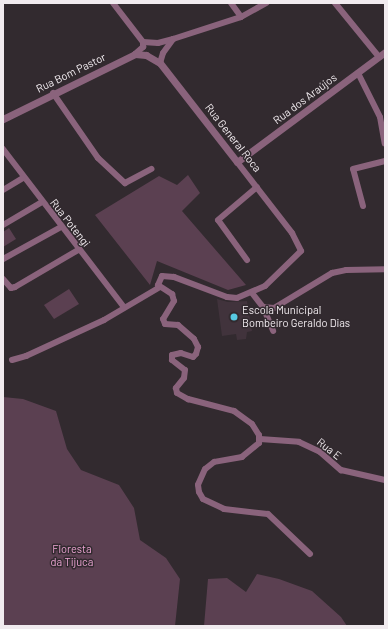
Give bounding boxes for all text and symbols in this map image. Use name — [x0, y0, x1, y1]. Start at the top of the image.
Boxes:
street label: Rua Bom Pastor — [34, 50, 108, 96]
street label: Rua dos Araújos — [271, 71, 339, 127]
street label: Rua General Roca — [202, 101, 264, 175]
street label: Rua Potengi — [47, 196, 93, 250]
place label: Escola Municipal Bombeiro Geraldo Dias — [242, 304, 350, 330]
marker: Escola Municipal Bombeiro Geraldo Dias — [229, 312, 239, 322]
street label: Rua E — [314, 435, 344, 463]
park label: Floresta da Tijuca — [51, 543, 93, 569]

